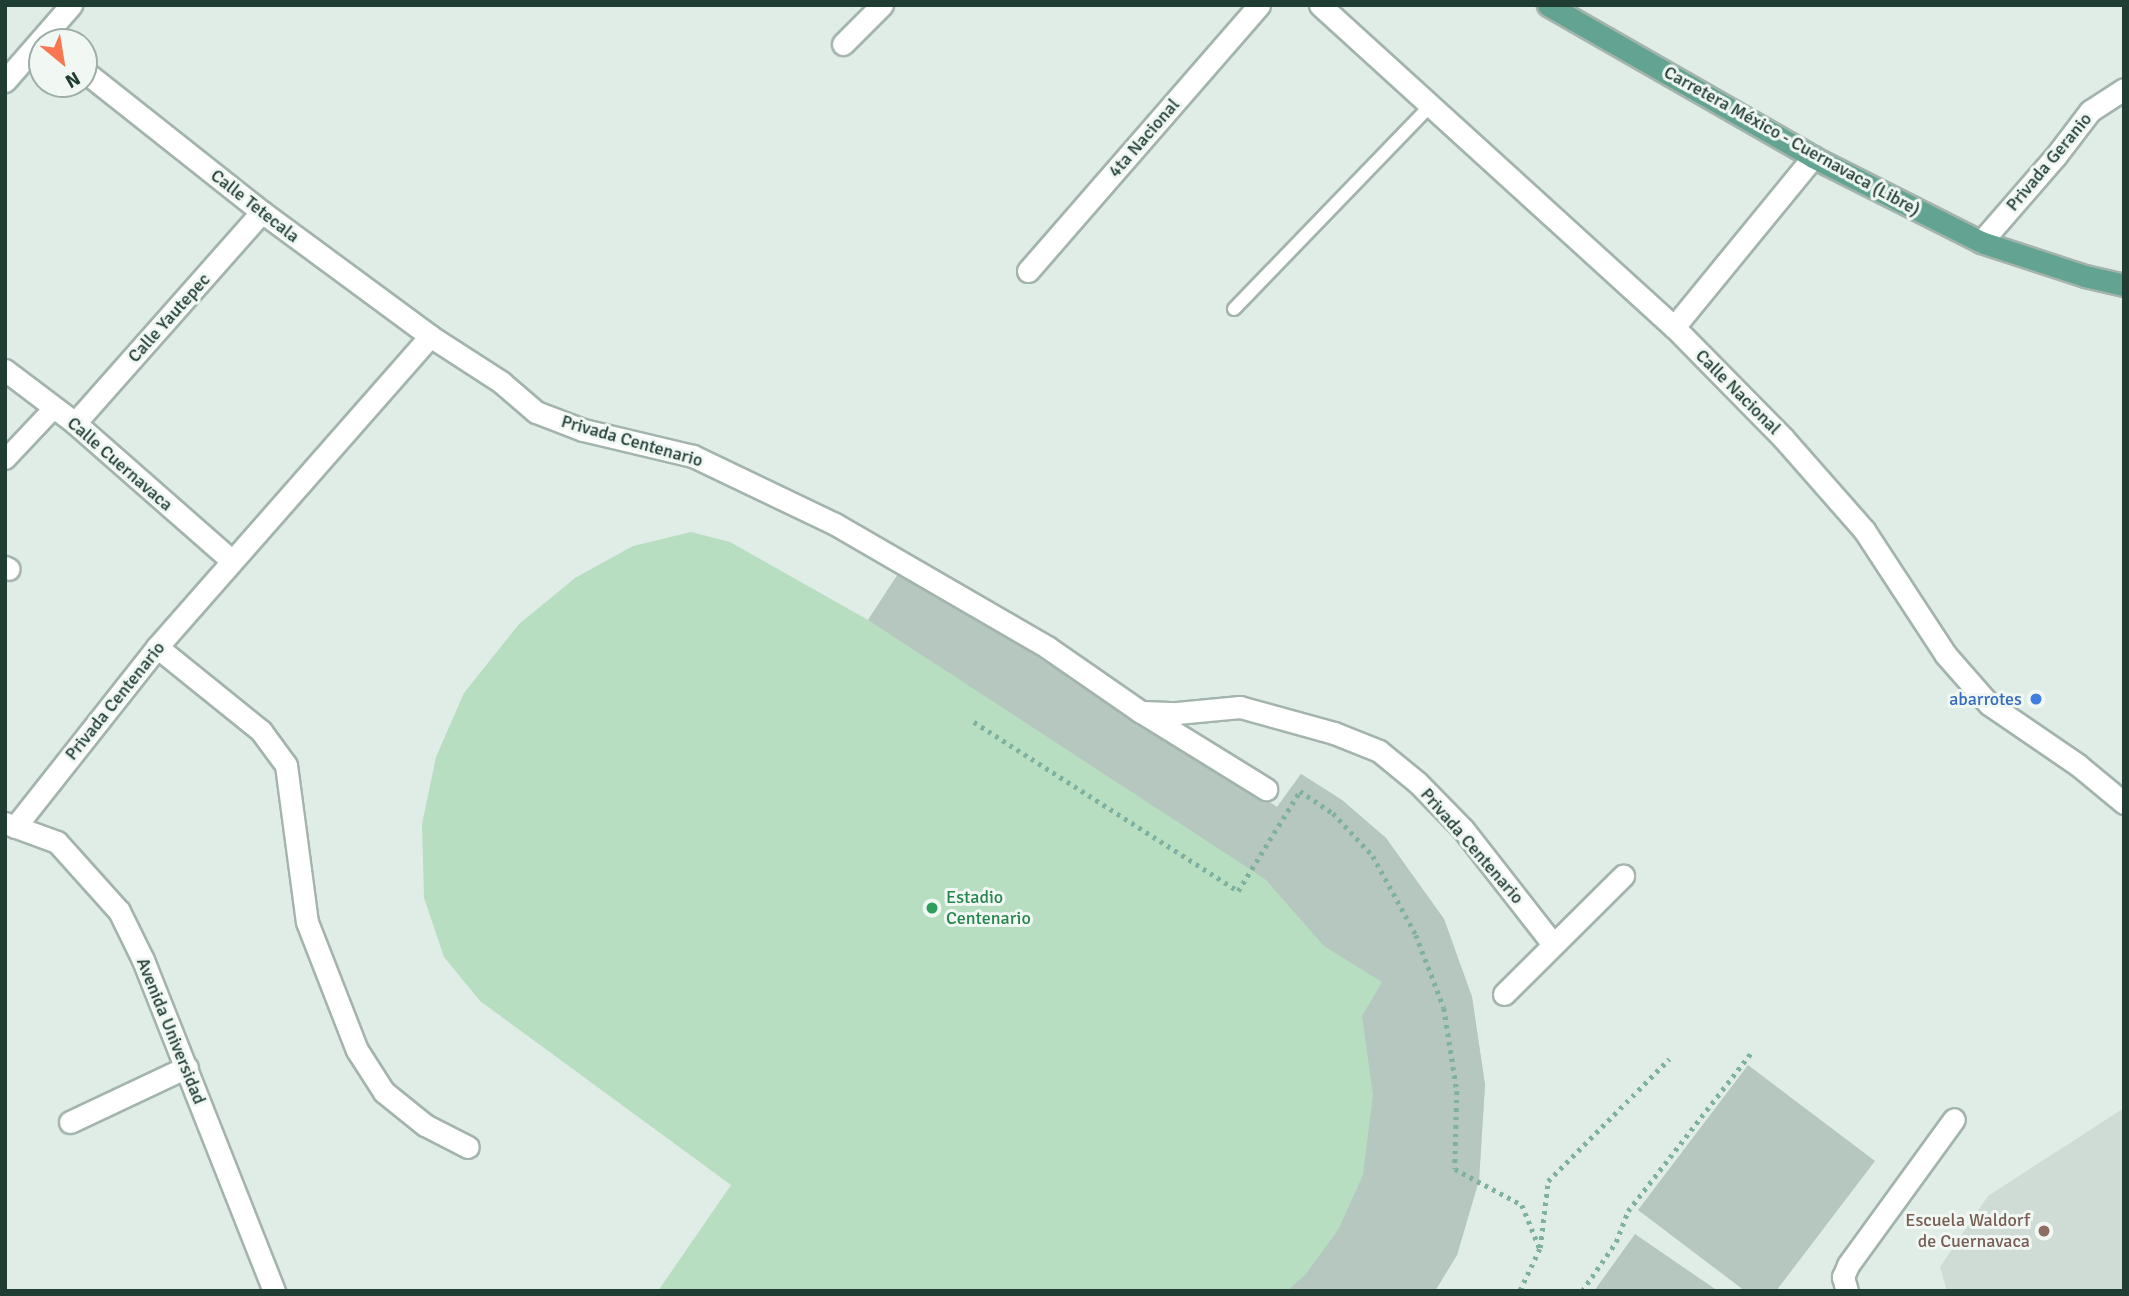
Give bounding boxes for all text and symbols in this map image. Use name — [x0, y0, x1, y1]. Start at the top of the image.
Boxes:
north arrow — [28, 28, 98, 98]
street label: Carretera México - Cuernavaca (Libre) — [1660, 61, 1924, 221]
text: N — [61, 66, 84, 93]
street label: 4ta Nacional — [1104, 94, 1184, 182]
street label: Privada Geranio — [2002, 108, 2096, 216]
street label: Calle Tetecala — [206, 165, 304, 247]
street label: Calle Yautepec — [123, 269, 215, 367]
street label: Calle Nacional — [1691, 345, 1785, 439]
street label: Privada Centenario — [559, 410, 705, 472]
street label: Calle Cuernavaca — [63, 412, 177, 516]
street label: Privada Centenario — [61, 637, 169, 765]
place label: abarrotes — [1949, 688, 2022, 710]
marker: abarrotes — [2028, 691, 2044, 707]
street label: Privada Centenario — [1416, 784, 1528, 908]
place label: Estadio Centenario — [946, 887, 1031, 930]
marker: Estadio Centenario — [924, 900, 940, 916]
street label: Avenida Universidad — [132, 955, 210, 1107]
place label: Escuela Waldorf de Cuernavaca — [1905, 1210, 2030, 1252]
marker: Escuela Waldorf de Cuernavaca — [2036, 1223, 2052, 1239]

